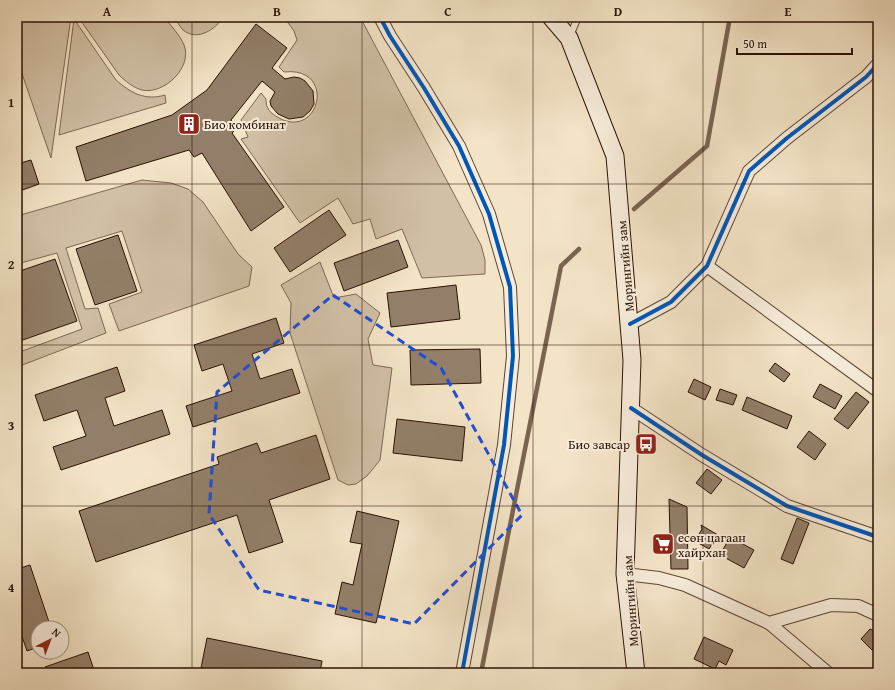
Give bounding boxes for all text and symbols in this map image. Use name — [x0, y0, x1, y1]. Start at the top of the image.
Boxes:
text: A — [103, 2, 112, 21]
text: B — [273, 2, 281, 21]
text: C — [444, 2, 452, 21]
text: D — [614, 2, 622, 21]
text: E — [785, 2, 792, 21]
scale bar — [737, 30, 852, 56]
text: 50 m — [743, 35, 767, 52]
text: 1 — [8, 93, 14, 112]
building icon: Био комбинат — [176, 111, 202, 137]
place label: Био комбинат — [204, 115, 286, 134]
street label: Морингийн зам — [612, 219, 639, 312]
text: 2 — [8, 255, 15, 274]
text: 3 — [8, 416, 14, 435]
bus stop icon: Био завсар — [633, 431, 659, 457]
place label: Био завсар — [568, 435, 630, 454]
place label: есөн цагаан хайрхан — [678, 528, 746, 562]
supermarket icon: есөн цагаан хайрхан — [650, 531, 676, 557]
street label: Морингийн зам — [618, 555, 643, 647]
text: 4 — [8, 578, 15, 597]
north arrow — [30, 620, 70, 660]
text: N — [49, 624, 65, 641]

